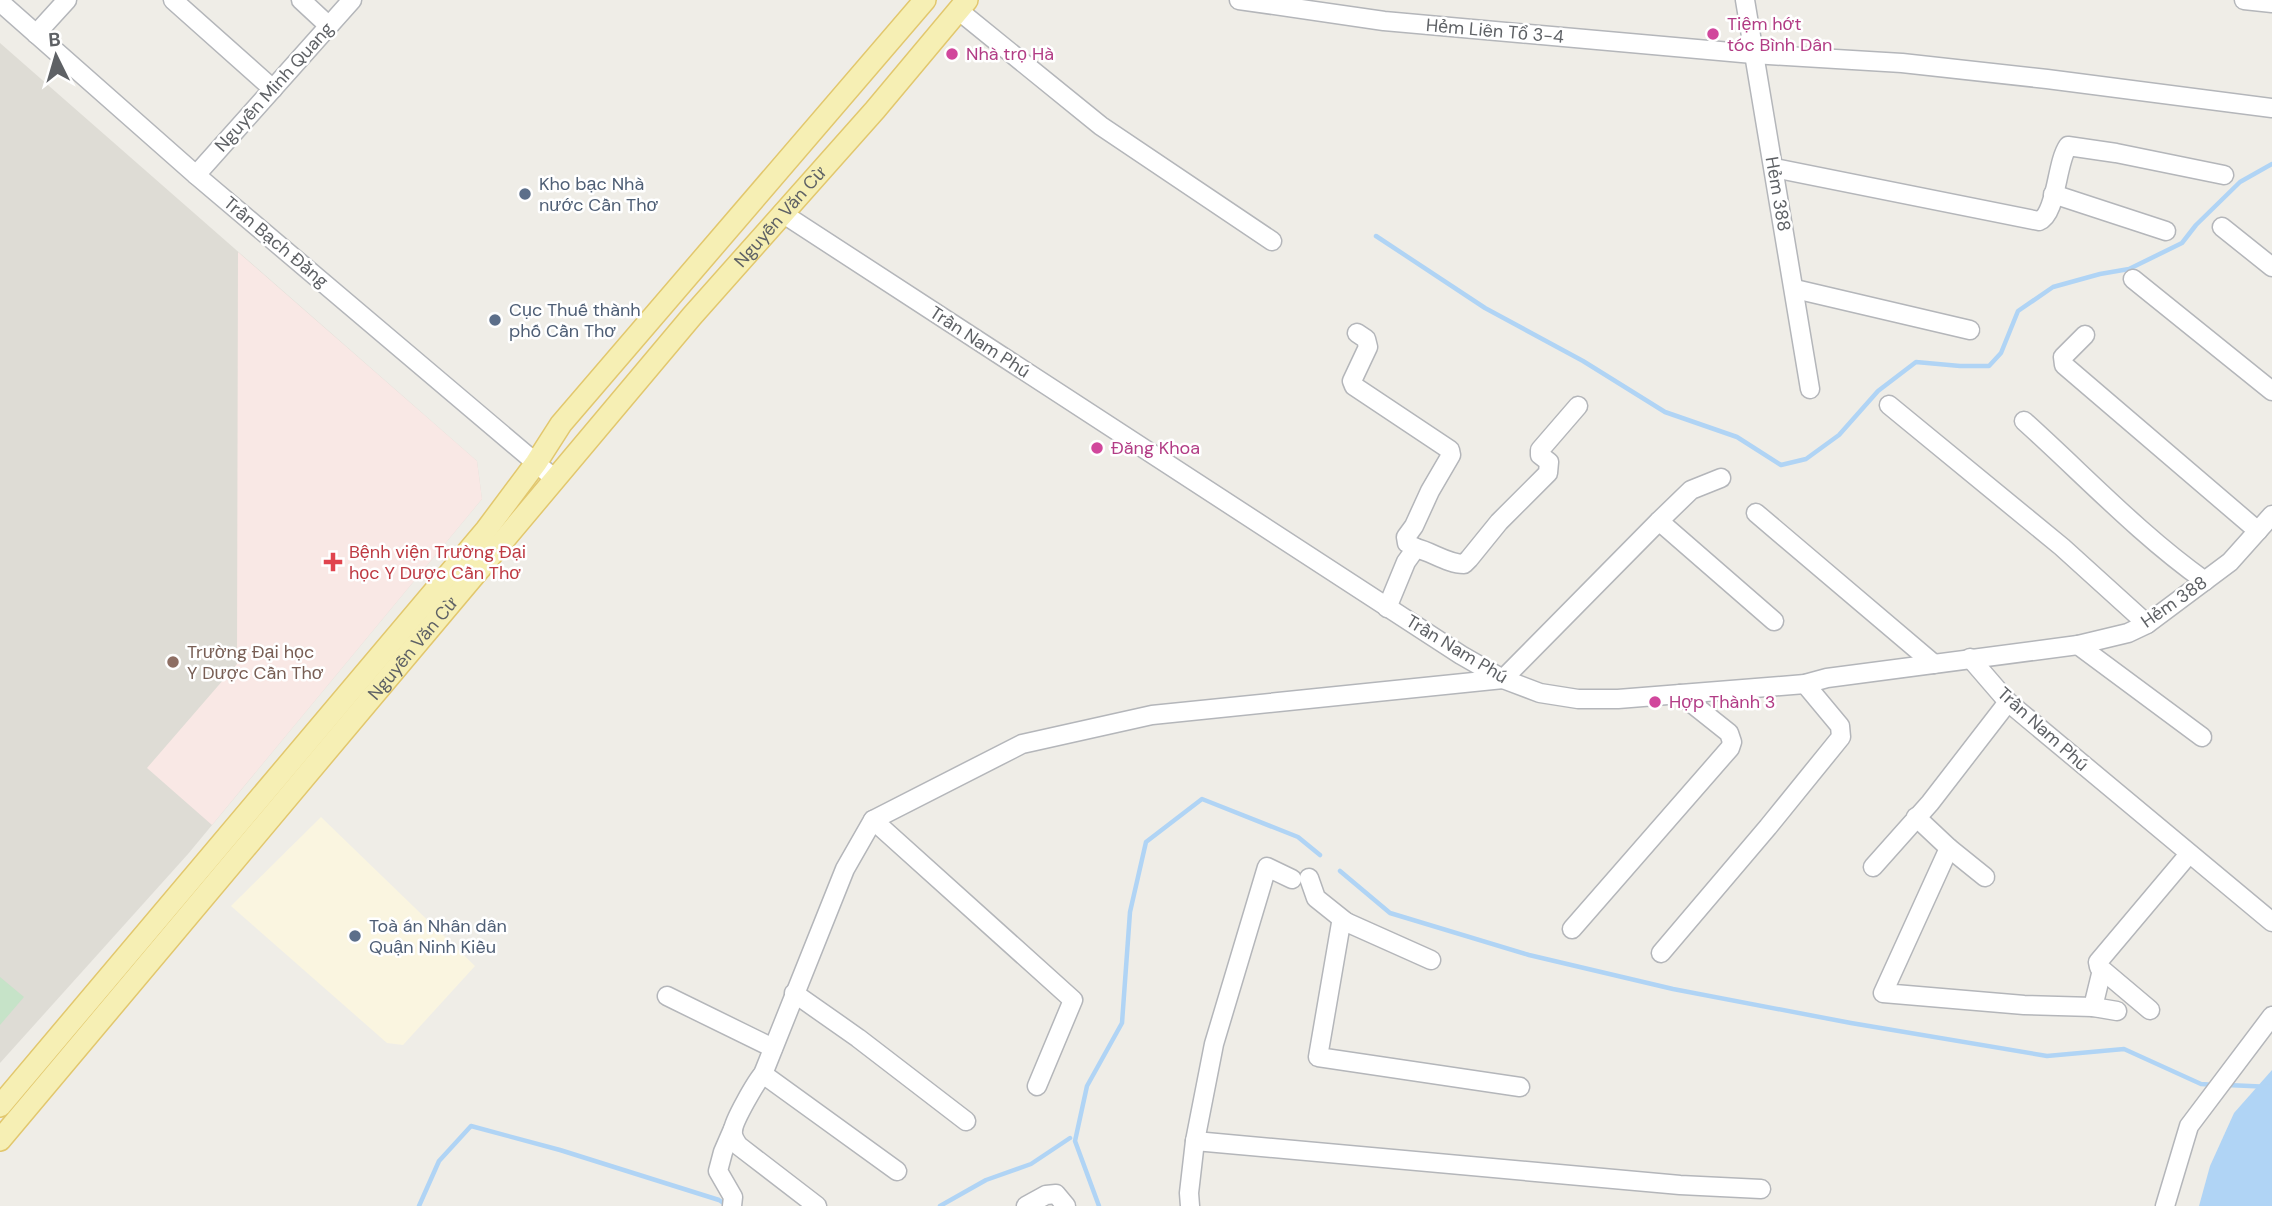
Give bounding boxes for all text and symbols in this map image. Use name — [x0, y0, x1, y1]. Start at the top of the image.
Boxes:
place label: Tiệm hớt tóc Bình Dân — [1727, 12, 1832, 57]
street label: Hẻm Liên Tổ 3-4 — [1425, 13, 1565, 49]
street label: Nguyễn Minh Quang — [209, 17, 339, 157]
north arrow — [21, 21, 91, 91]
marker: Tiệm hớt tóc Bình Dân — [1705, 26, 1721, 42]
text: B — [47, 27, 62, 53]
place label: Nhà trọ Hà — [966, 42, 1054, 66]
marker: Nhà trọ Hà — [944, 46, 960, 62]
street label: Hẻm 388 — [1760, 155, 1796, 233]
street label: Nguyễn Văn Cừ — [729, 161, 832, 273]
place label: Kho bạc Nhà nước Cần Thơ — [539, 172, 659, 217]
marker: Kho bạc Nhà nước Cần Thơ — [517, 186, 533, 202]
street label: Trần Bạch Đằng — [219, 191, 333, 293]
place label: Cục Thuế thành phố Cần Thơ — [509, 298, 641, 343]
street label: Trần Nam Phú — [925, 301, 1035, 383]
marker: Cục Thuế thành phố Cần Thơ — [487, 312, 503, 328]
place label: Đăng Khoa — [1111, 436, 1200, 460]
marker: Đăng Khoa — [1089, 440, 1105, 456]
place label: Bệnh viện Trường Đại học Y Dược Cần Thơ — [349, 540, 526, 585]
marker: Bệnh viện Trường Đại học Y Dược Cần Thơ — [323, 552, 343, 572]
street label: Hẻm 388 — [2136, 570, 2212, 634]
street label: Nguyễn Văn Cừ — [362, 592, 463, 705]
street label: Trần Nam Phú — [1402, 609, 1512, 689]
place label: Trường Đại học Y Dược Cần Thơ — [187, 640, 324, 685]
marker: Trường Đại học Y Dược Cần Thơ — [165, 654, 181, 670]
street label: Trần Nam Phú — [1992, 682, 2094, 776]
place label: Hợp Thành 3 — [1669, 690, 1775, 714]
marker: Hợp Thành 3 — [1647, 694, 1663, 710]
place label: Toà án Nhân dân Quận Ninh Kiều — [369, 914, 507, 959]
marker: Toà án Nhân dân Quận Ninh Kiều — [347, 928, 363, 944]

